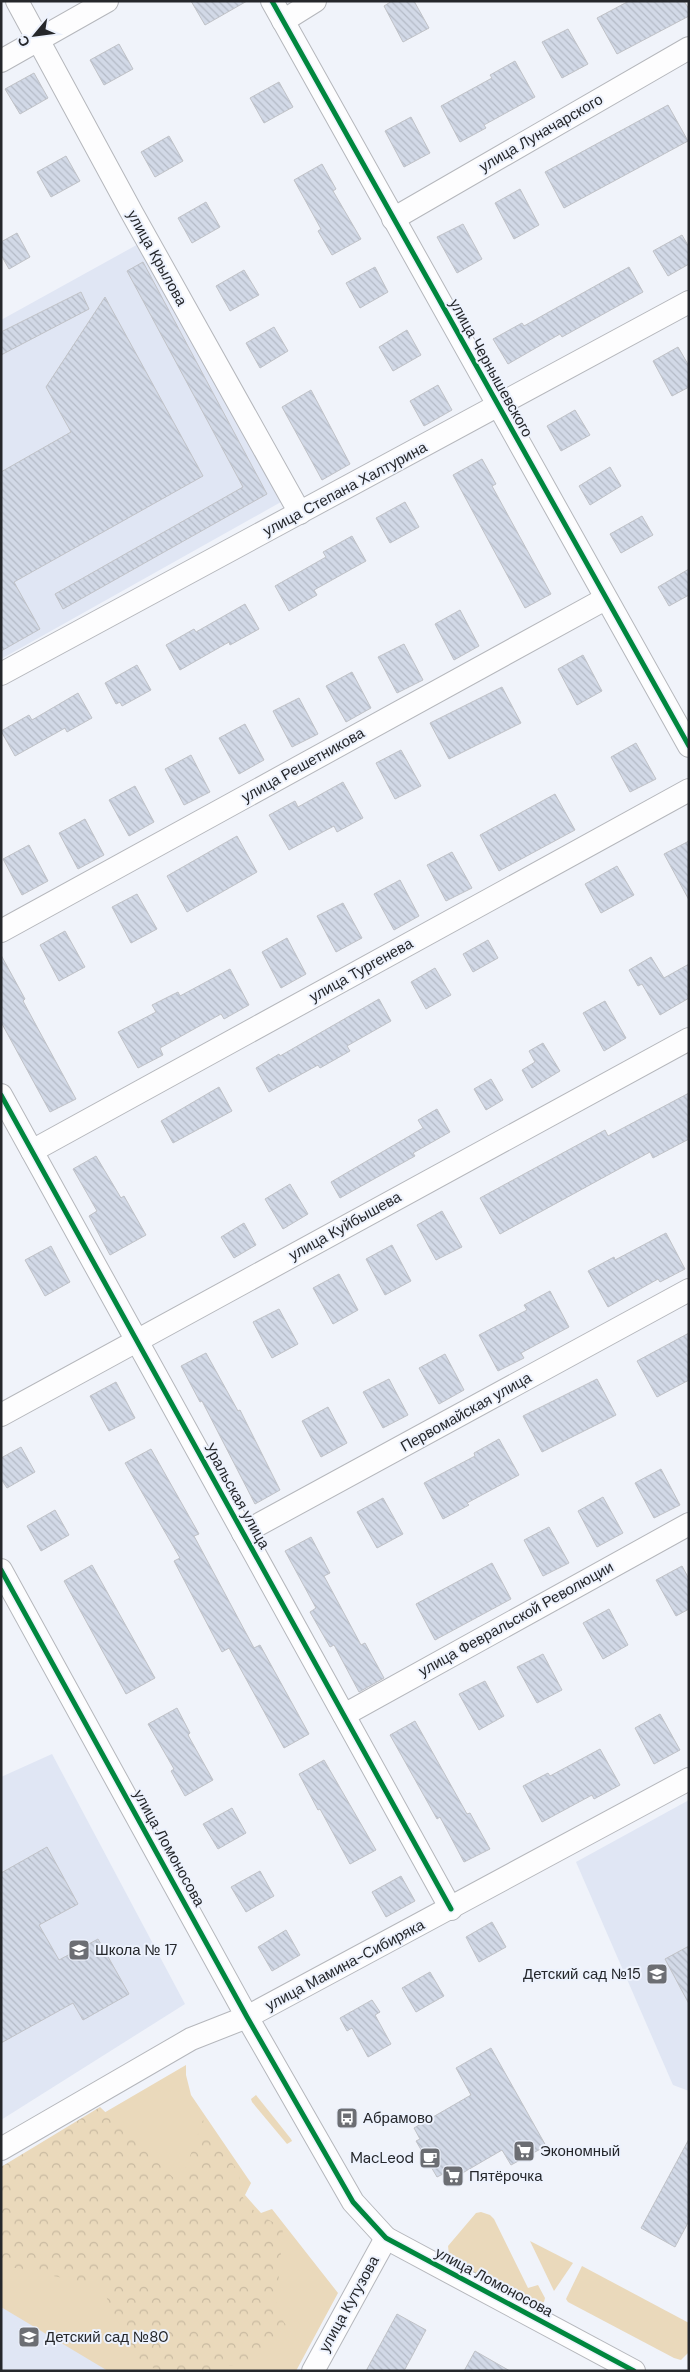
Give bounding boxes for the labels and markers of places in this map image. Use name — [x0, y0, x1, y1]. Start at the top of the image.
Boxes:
school or university icon: Школа № 17 — [67, 1938, 91, 1962]
place label: Школа № 17 — [95, 1940, 177, 1960]
school or university icon: Детский сад №15 — [645, 1962, 669, 1986]
place label: Детский сад №15 — [523, 1964, 641, 1984]
bus stop icon: Абрамово — [335, 2106, 359, 2130]
place label: Абрамово — [363, 2108, 433, 2128]
supermarket icon: Экономный — [512, 2139, 536, 2163]
place label: Экономный — [540, 2141, 620, 2161]
cafe icon: MacLeod — [418, 2146, 442, 2170]
place label: MacLeod — [350, 2148, 414, 2168]
supermarket icon: Пятёрочка — [441, 2164, 465, 2188]
place label: Пятёрочка — [469, 2166, 543, 2186]
school or university icon: Детский сад №80 — [17, 2325, 41, 2349]
place label: Детский сад №80 — [45, 2327, 169, 2347]

